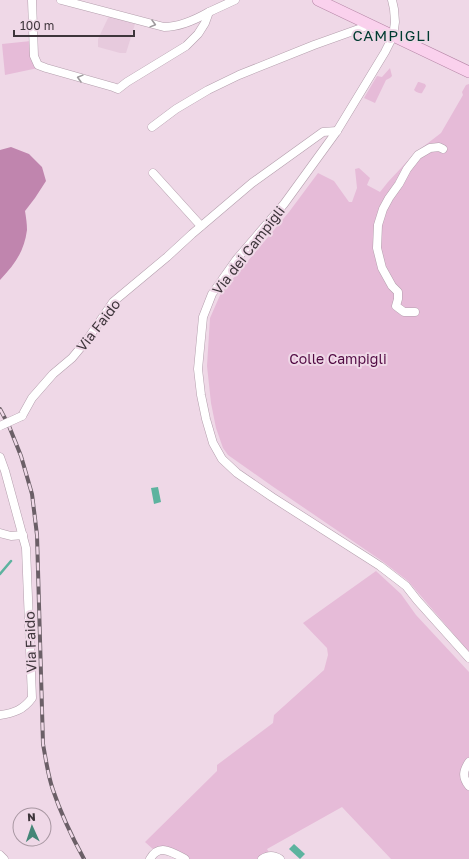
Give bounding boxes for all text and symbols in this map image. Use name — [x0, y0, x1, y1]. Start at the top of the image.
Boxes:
scale bar — [14, 12, 134, 38]
text: 100 m — [20, 18, 54, 33]
one-way arrow — [149, 19, 156, 28]
district label: CAMPIGLI — [352, 26, 432, 44]
one-way arrow — [77, 74, 84, 83]
street label: Via dei Campigli — [208, 202, 288, 298]
street label: Via Faido — [72, 296, 124, 354]
park label: Colle Campigli — [289, 350, 387, 367]
street label: Via Faido — [20, 611, 40, 673]
north arrow — [12, 807, 52, 847]
text: N — [27, 810, 36, 823]

